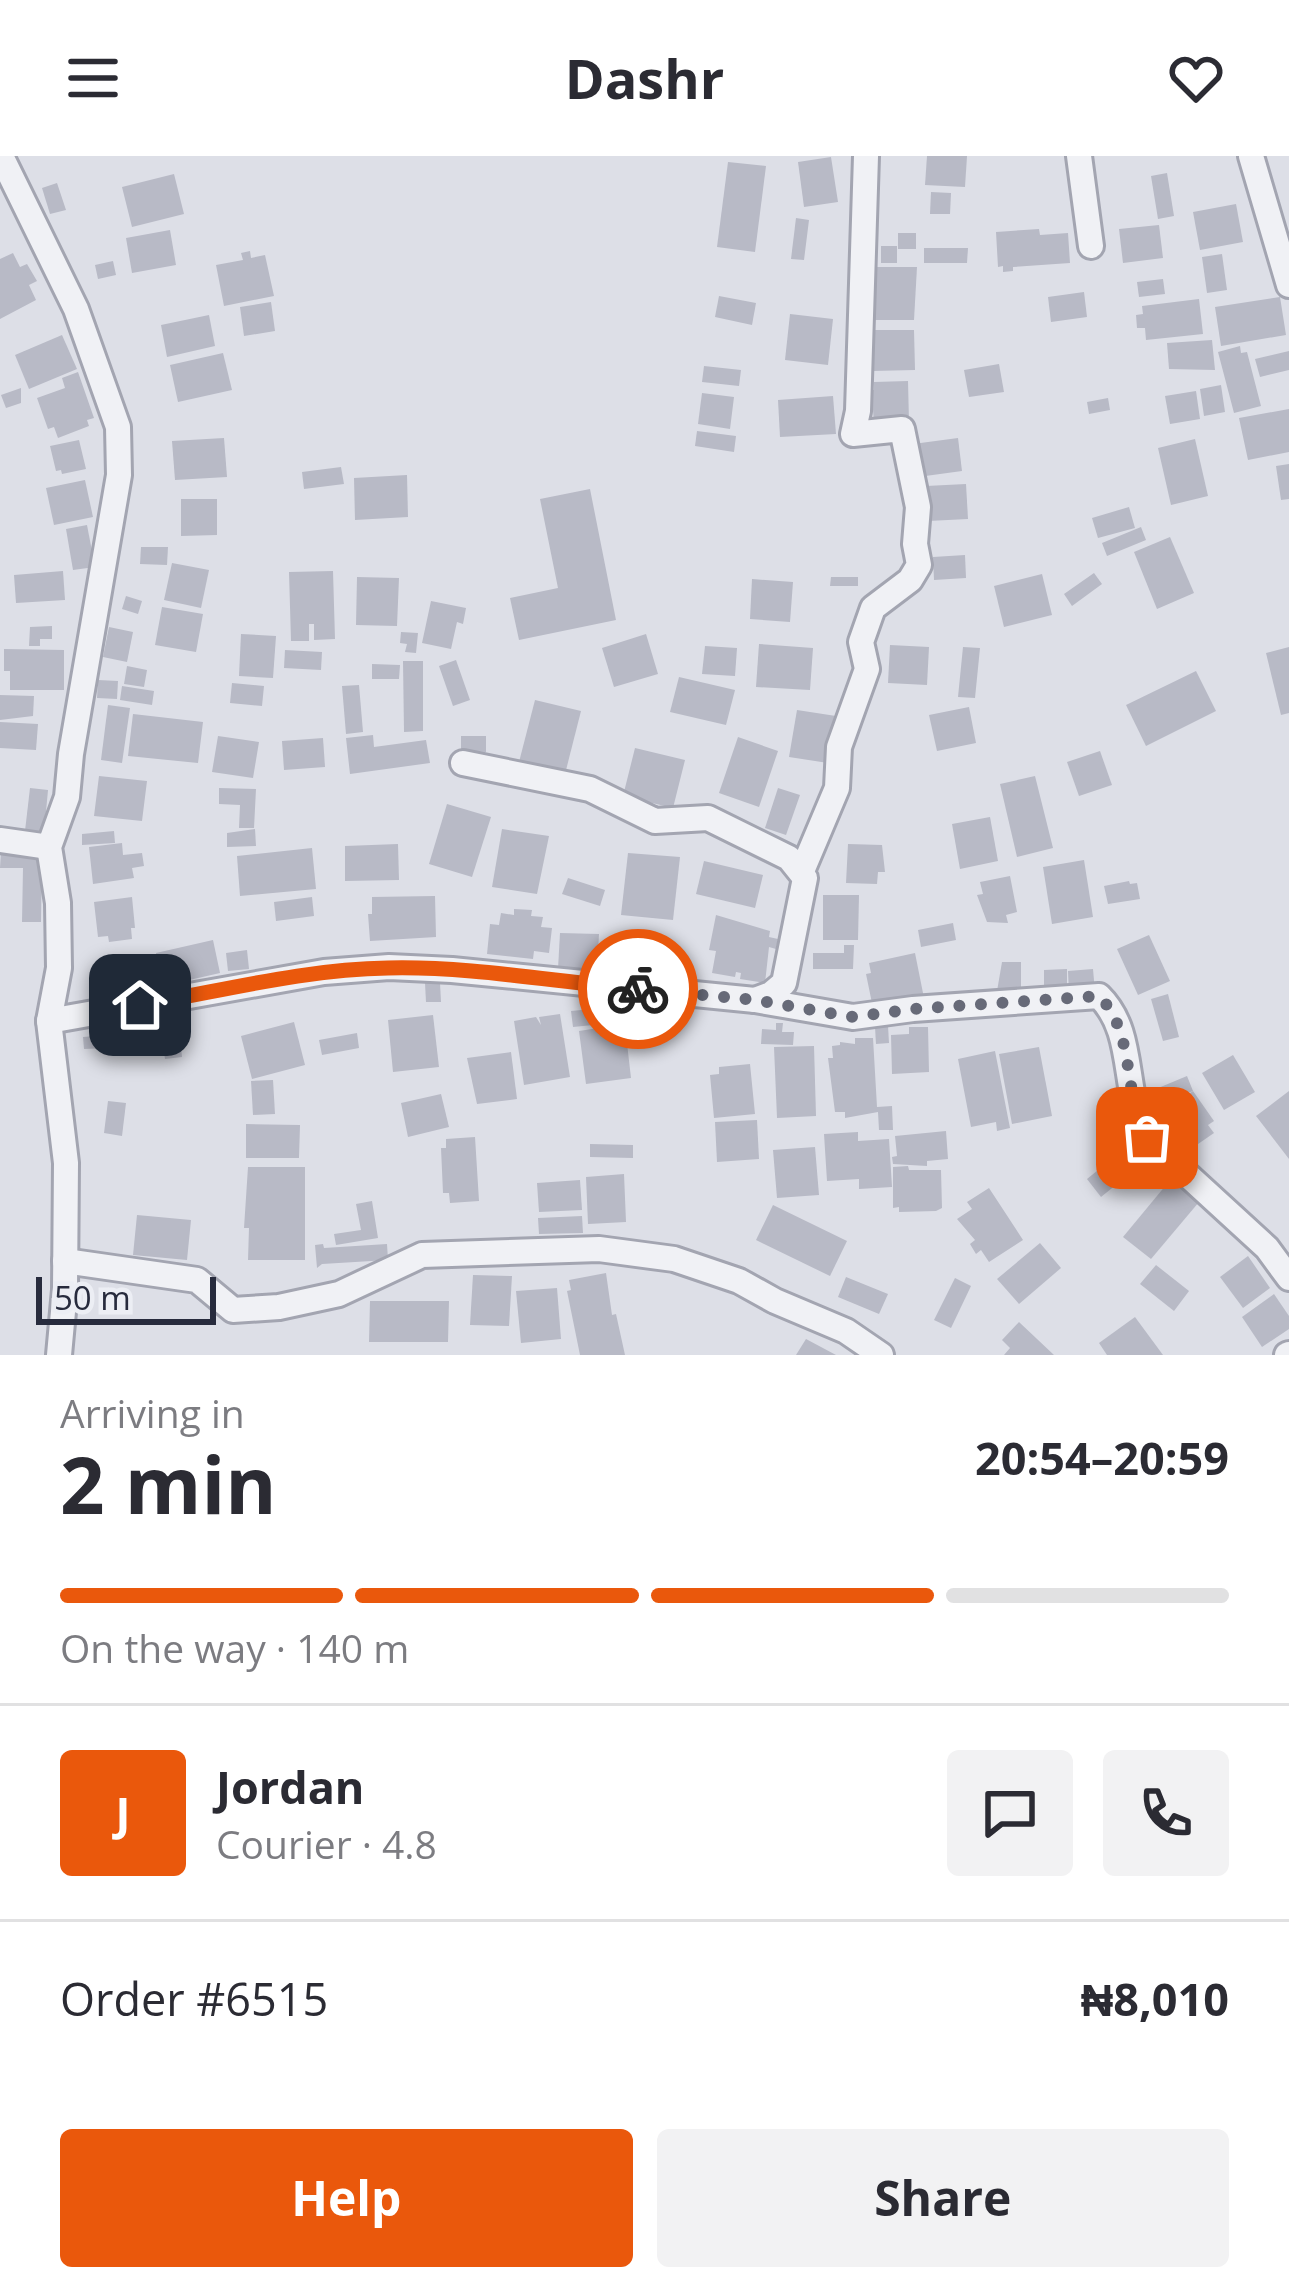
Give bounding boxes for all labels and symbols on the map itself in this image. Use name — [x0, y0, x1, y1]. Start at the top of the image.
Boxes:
courier — [578, 929, 698, 1049]
pin — [89, 954, 191, 1056]
pin — [1096, 1087, 1198, 1189]
scale bar — [36, 1271, 216, 1324]

